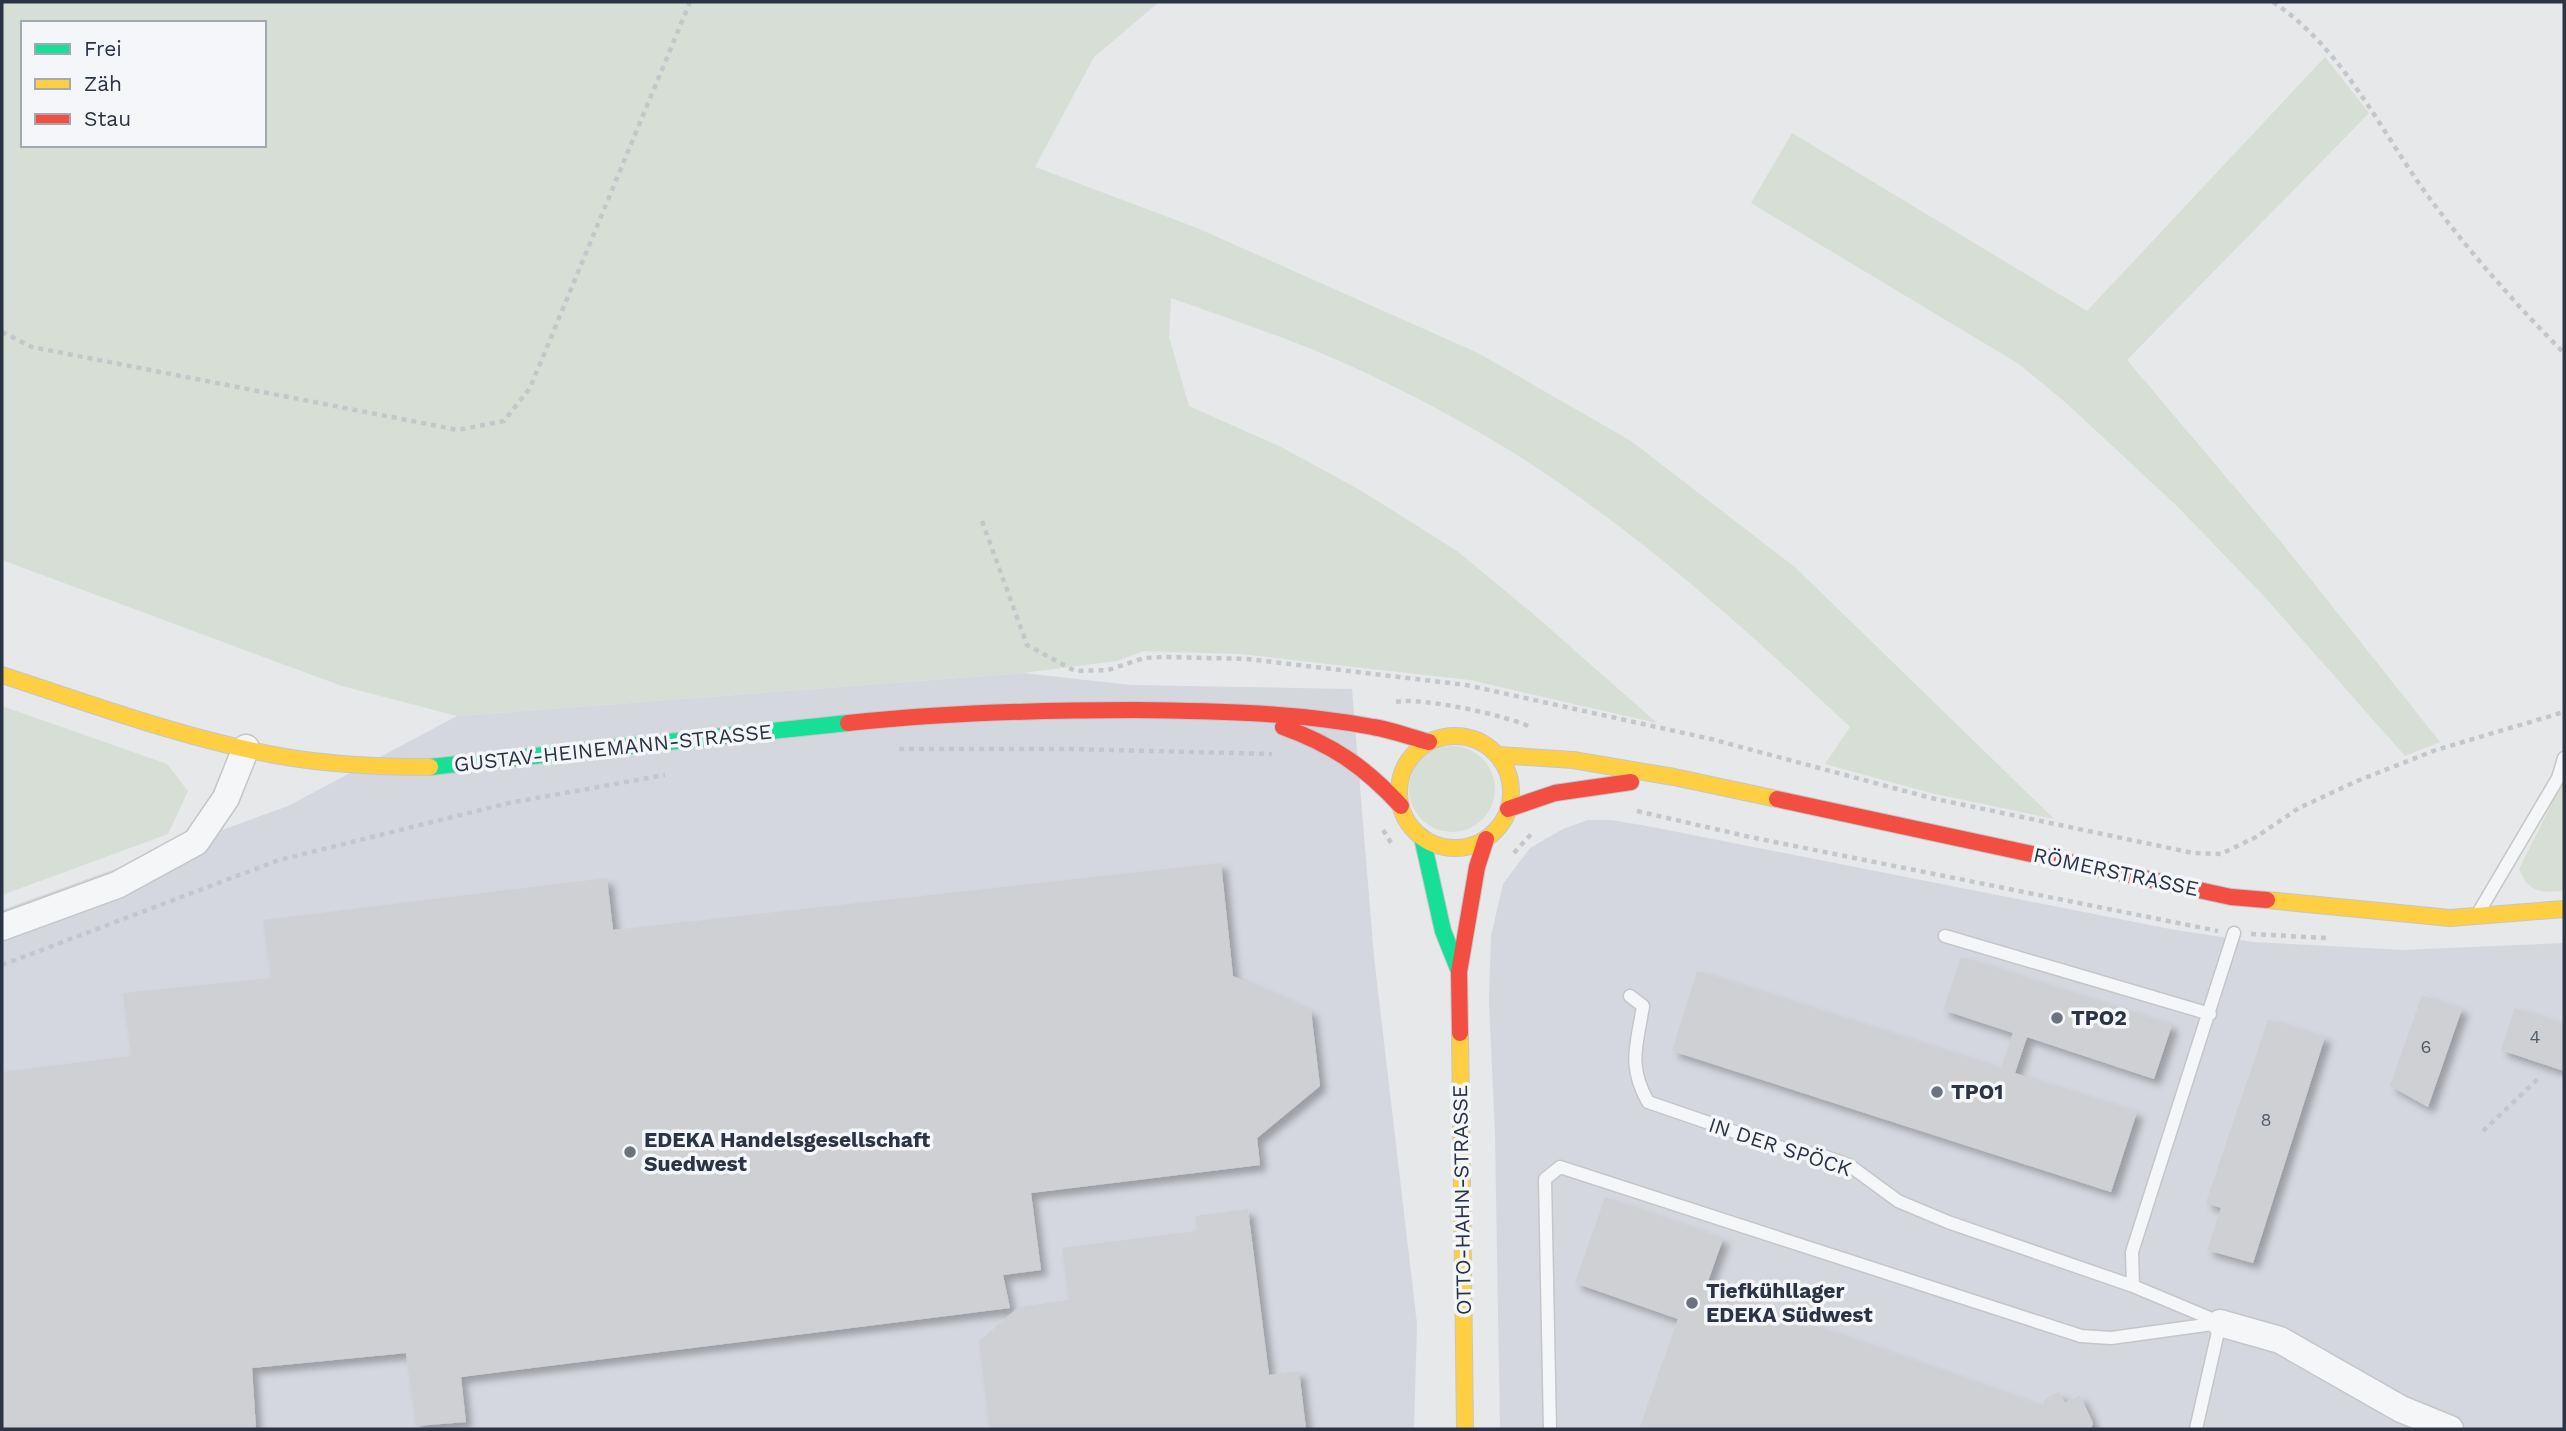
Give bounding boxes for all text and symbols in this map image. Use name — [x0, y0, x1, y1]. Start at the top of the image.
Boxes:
legend — [21, 21, 266, 147]
text: Frei — [84, 36, 122, 61]
text: Zäh — [84, 71, 122, 96]
text: Stau — [84, 106, 131, 131]
street label: GUSTAV-HEINEMANN-STRASSE — [453, 718, 773, 777]
street label: RÖMERSTRASSE — [2031, 842, 2201, 901]
place label: TPO2 — [2071, 1005, 2127, 1030]
marker: TPO2 — [2049, 1010, 2065, 1026]
house number: 4 — [2530, 1026, 2541, 1047]
house number: 6 — [2421, 1036, 2431, 1057]
place label: TPO1 — [1951, 1079, 2003, 1104]
marker: TPO1 — [1929, 1084, 1945, 1100]
street label: OTTO-HAHN-STRASSE — [1447, 1085, 1476, 1315]
house number: 8 — [2260, 1109, 2272, 1130]
street label: IN DER SPÖCK — [1706, 1112, 1855, 1181]
place label: EDEKA Handelsgesellschaft Suedwest — [644, 1127, 930, 1176]
marker: EDEKA Handelsgesellschaft Suedwest — [622, 1144, 638, 1160]
place label: Tiefkühllager EDEKA Südwest — [1706, 1278, 1873, 1327]
marker: Tiefkühllager EDEKA Südwest — [1684, 1295, 1700, 1311]

